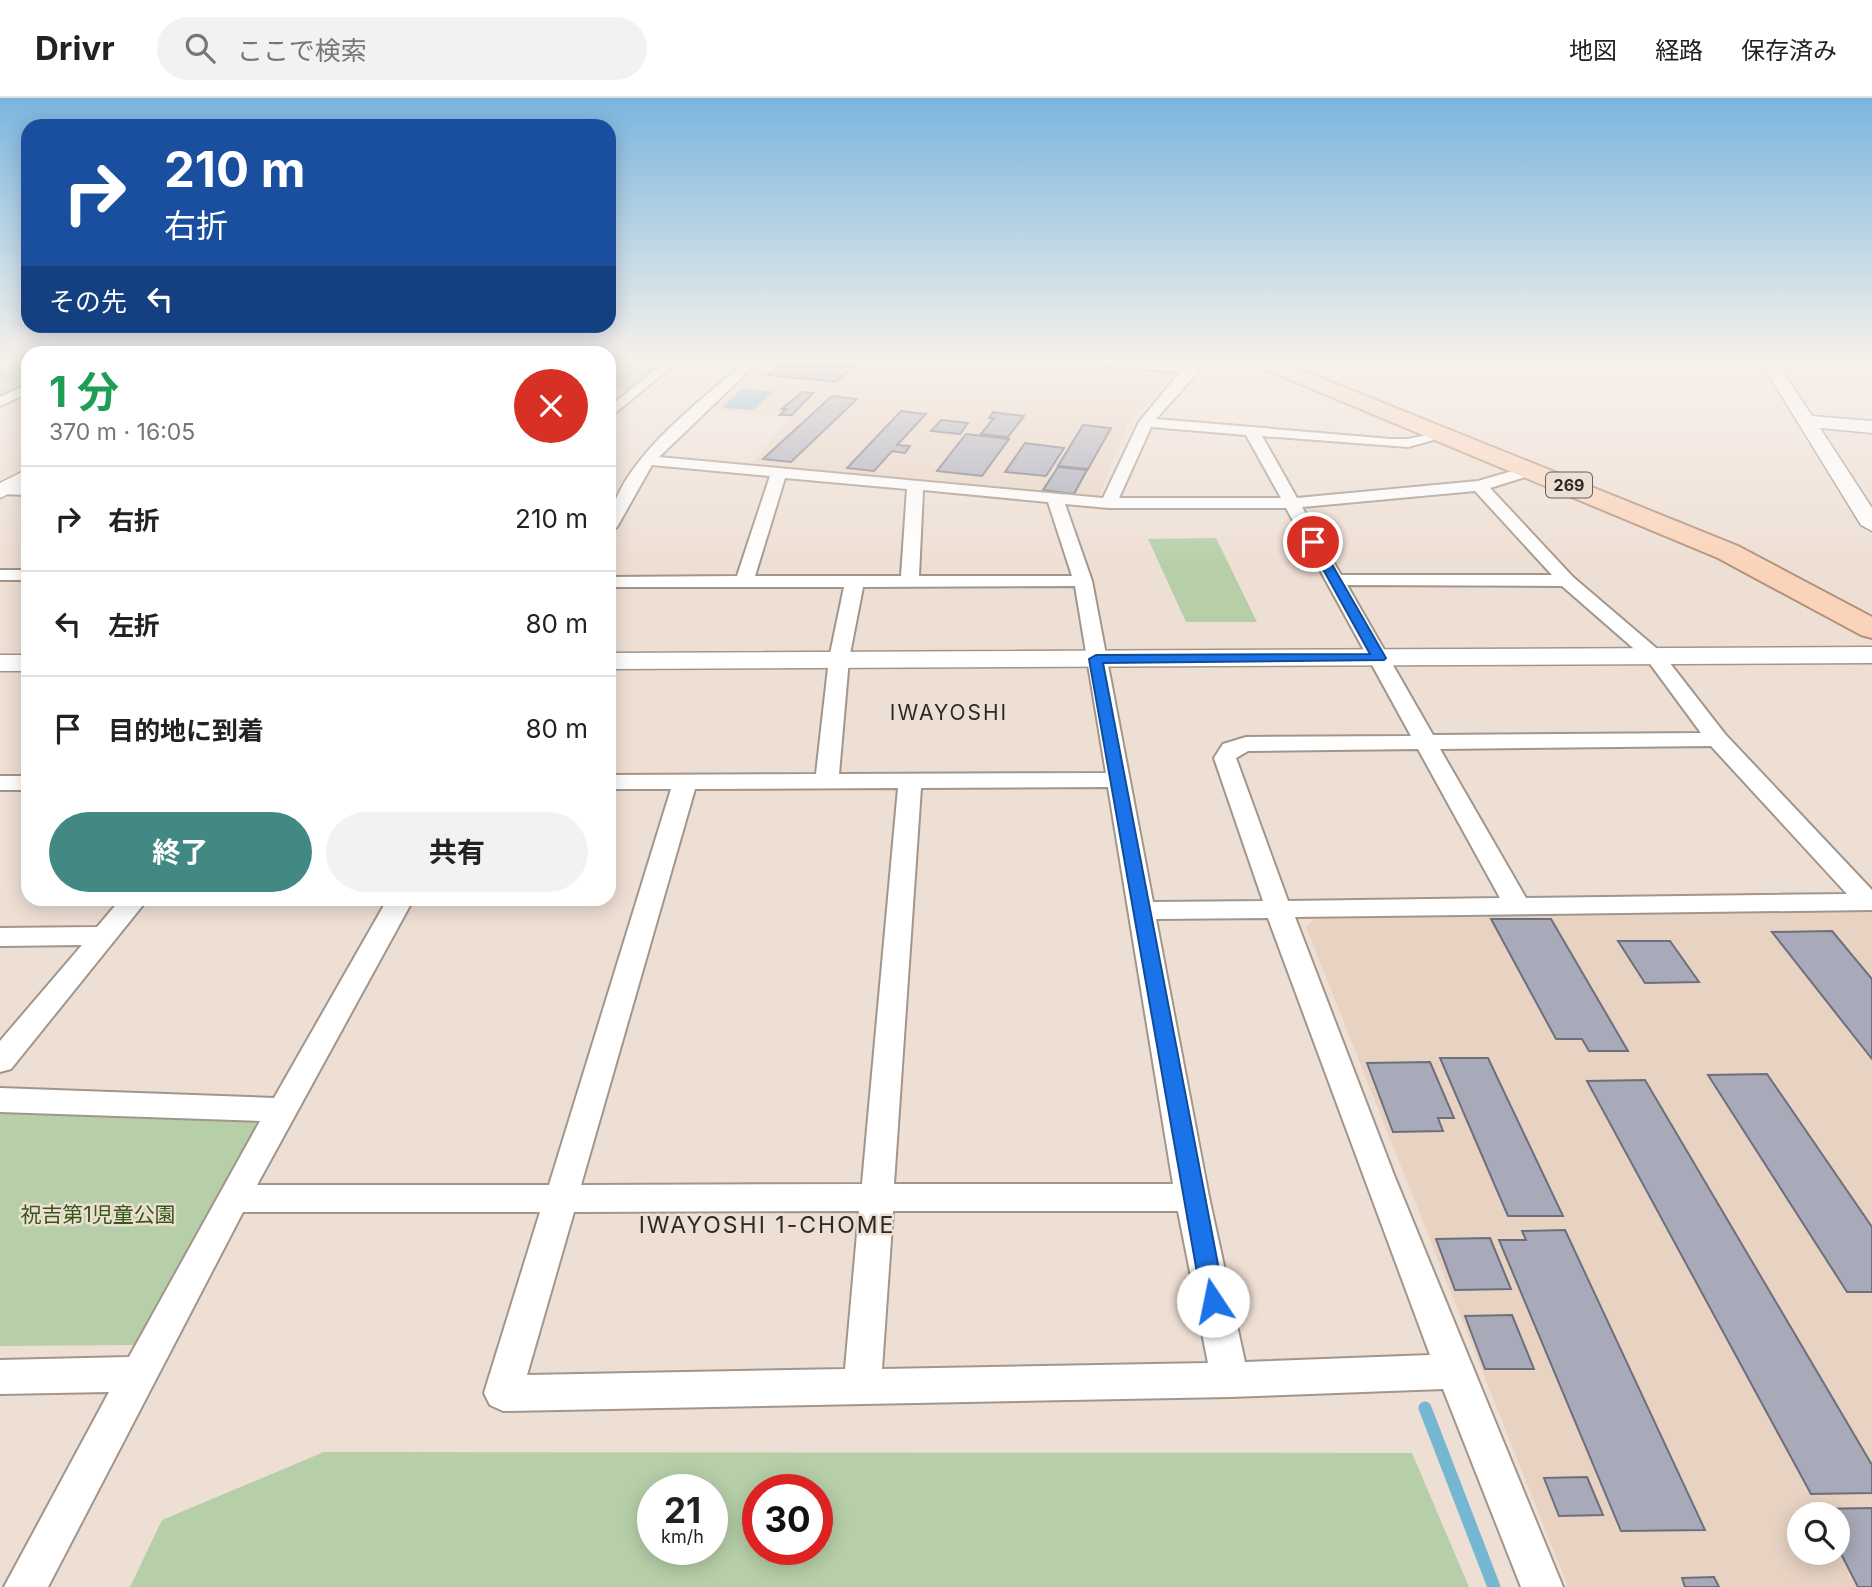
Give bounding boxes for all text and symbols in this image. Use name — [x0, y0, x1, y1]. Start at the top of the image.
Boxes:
search box — [157, 17, 647, 80]
text: Drivr — [35, 28, 115, 68]
icon: search — [181, 29, 219, 67]
text: ここで検索 — [237, 35, 367, 66]
text: 地図 — [1569, 36, 1617, 65]
text: 経路 — [1655, 36, 1703, 65]
text: 保存済み — [1741, 36, 1837, 65]
text: 210 m — [164, 140, 305, 199]
icon: right — [49, 147, 140, 238]
text: 右折 — [164, 206, 228, 245]
icon: left — [141, 280, 179, 318]
text: その先 — [49, 286, 127, 317]
text: 1 分 — [49, 366, 119, 417]
button: close — [514, 369, 588, 443]
text: 370 m · 16:05 — [49, 418, 195, 446]
road number: 269 — [1546, 472, 1592, 498]
icon: right — [49, 500, 87, 538]
text: 210 m — [515, 503, 588, 534]
text: 右折 — [108, 505, 160, 536]
pin — [1283, 512, 1343, 572]
icon: arrive — [1294, 523, 1332, 561]
icon: left — [49, 605, 87, 643]
text: 80 m — [525, 608, 588, 639]
text: 左折 — [108, 610, 160, 641]
district label: IWAYOSHI — [890, 700, 1008, 725]
icon: arrive — [49, 710, 87, 748]
text: 80 m — [525, 713, 588, 744]
text: 目的地に到着 — [108, 715, 264, 746]
button: 終了 — [49, 812, 312, 892]
button: 共有 — [326, 812, 588, 892]
park label: 祝吉第1児童公園 — [20, 1202, 176, 1227]
district label: IWAYOSHI 1-CHOME — [639, 1211, 895, 1239]
position arrow — [1176, 1264, 1250, 1338]
speed limit sign: 30 — [742, 1474, 833, 1565]
text: 21 — [664, 1489, 701, 1531]
map controls — [1787, 1502, 1850, 1565]
button: search — [1787, 1502, 1850, 1565]
text: km/h — [661, 1526, 704, 1547]

